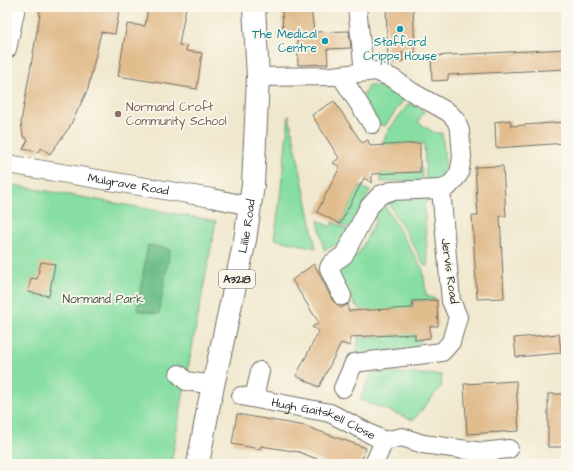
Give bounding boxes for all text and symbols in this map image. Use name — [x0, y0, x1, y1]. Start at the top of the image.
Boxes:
marker: Stafford Cripps House — [395, 24, 405, 34]
place label: The Medical Centre — [252, 26, 318, 57]
place label: Stafford Cripps House — [363, 34, 437, 65]
marker: The Medical Centre — [320, 36, 330, 46]
place label: Normand Croft Community School — [126, 99, 227, 131]
marker: Normand Croft Community School — [113, 109, 123, 119]
street label: Mulgrave Road — [86, 170, 170, 200]
street label: Lillie Road — [234, 198, 260, 255]
street label: Jervis Road — [437, 237, 463, 305]
road number: A3218 — [219, 270, 255, 288]
park label: Normand Park — [62, 291, 144, 308]
street label: Hugh Gaitskell Close — [270, 394, 379, 444]

